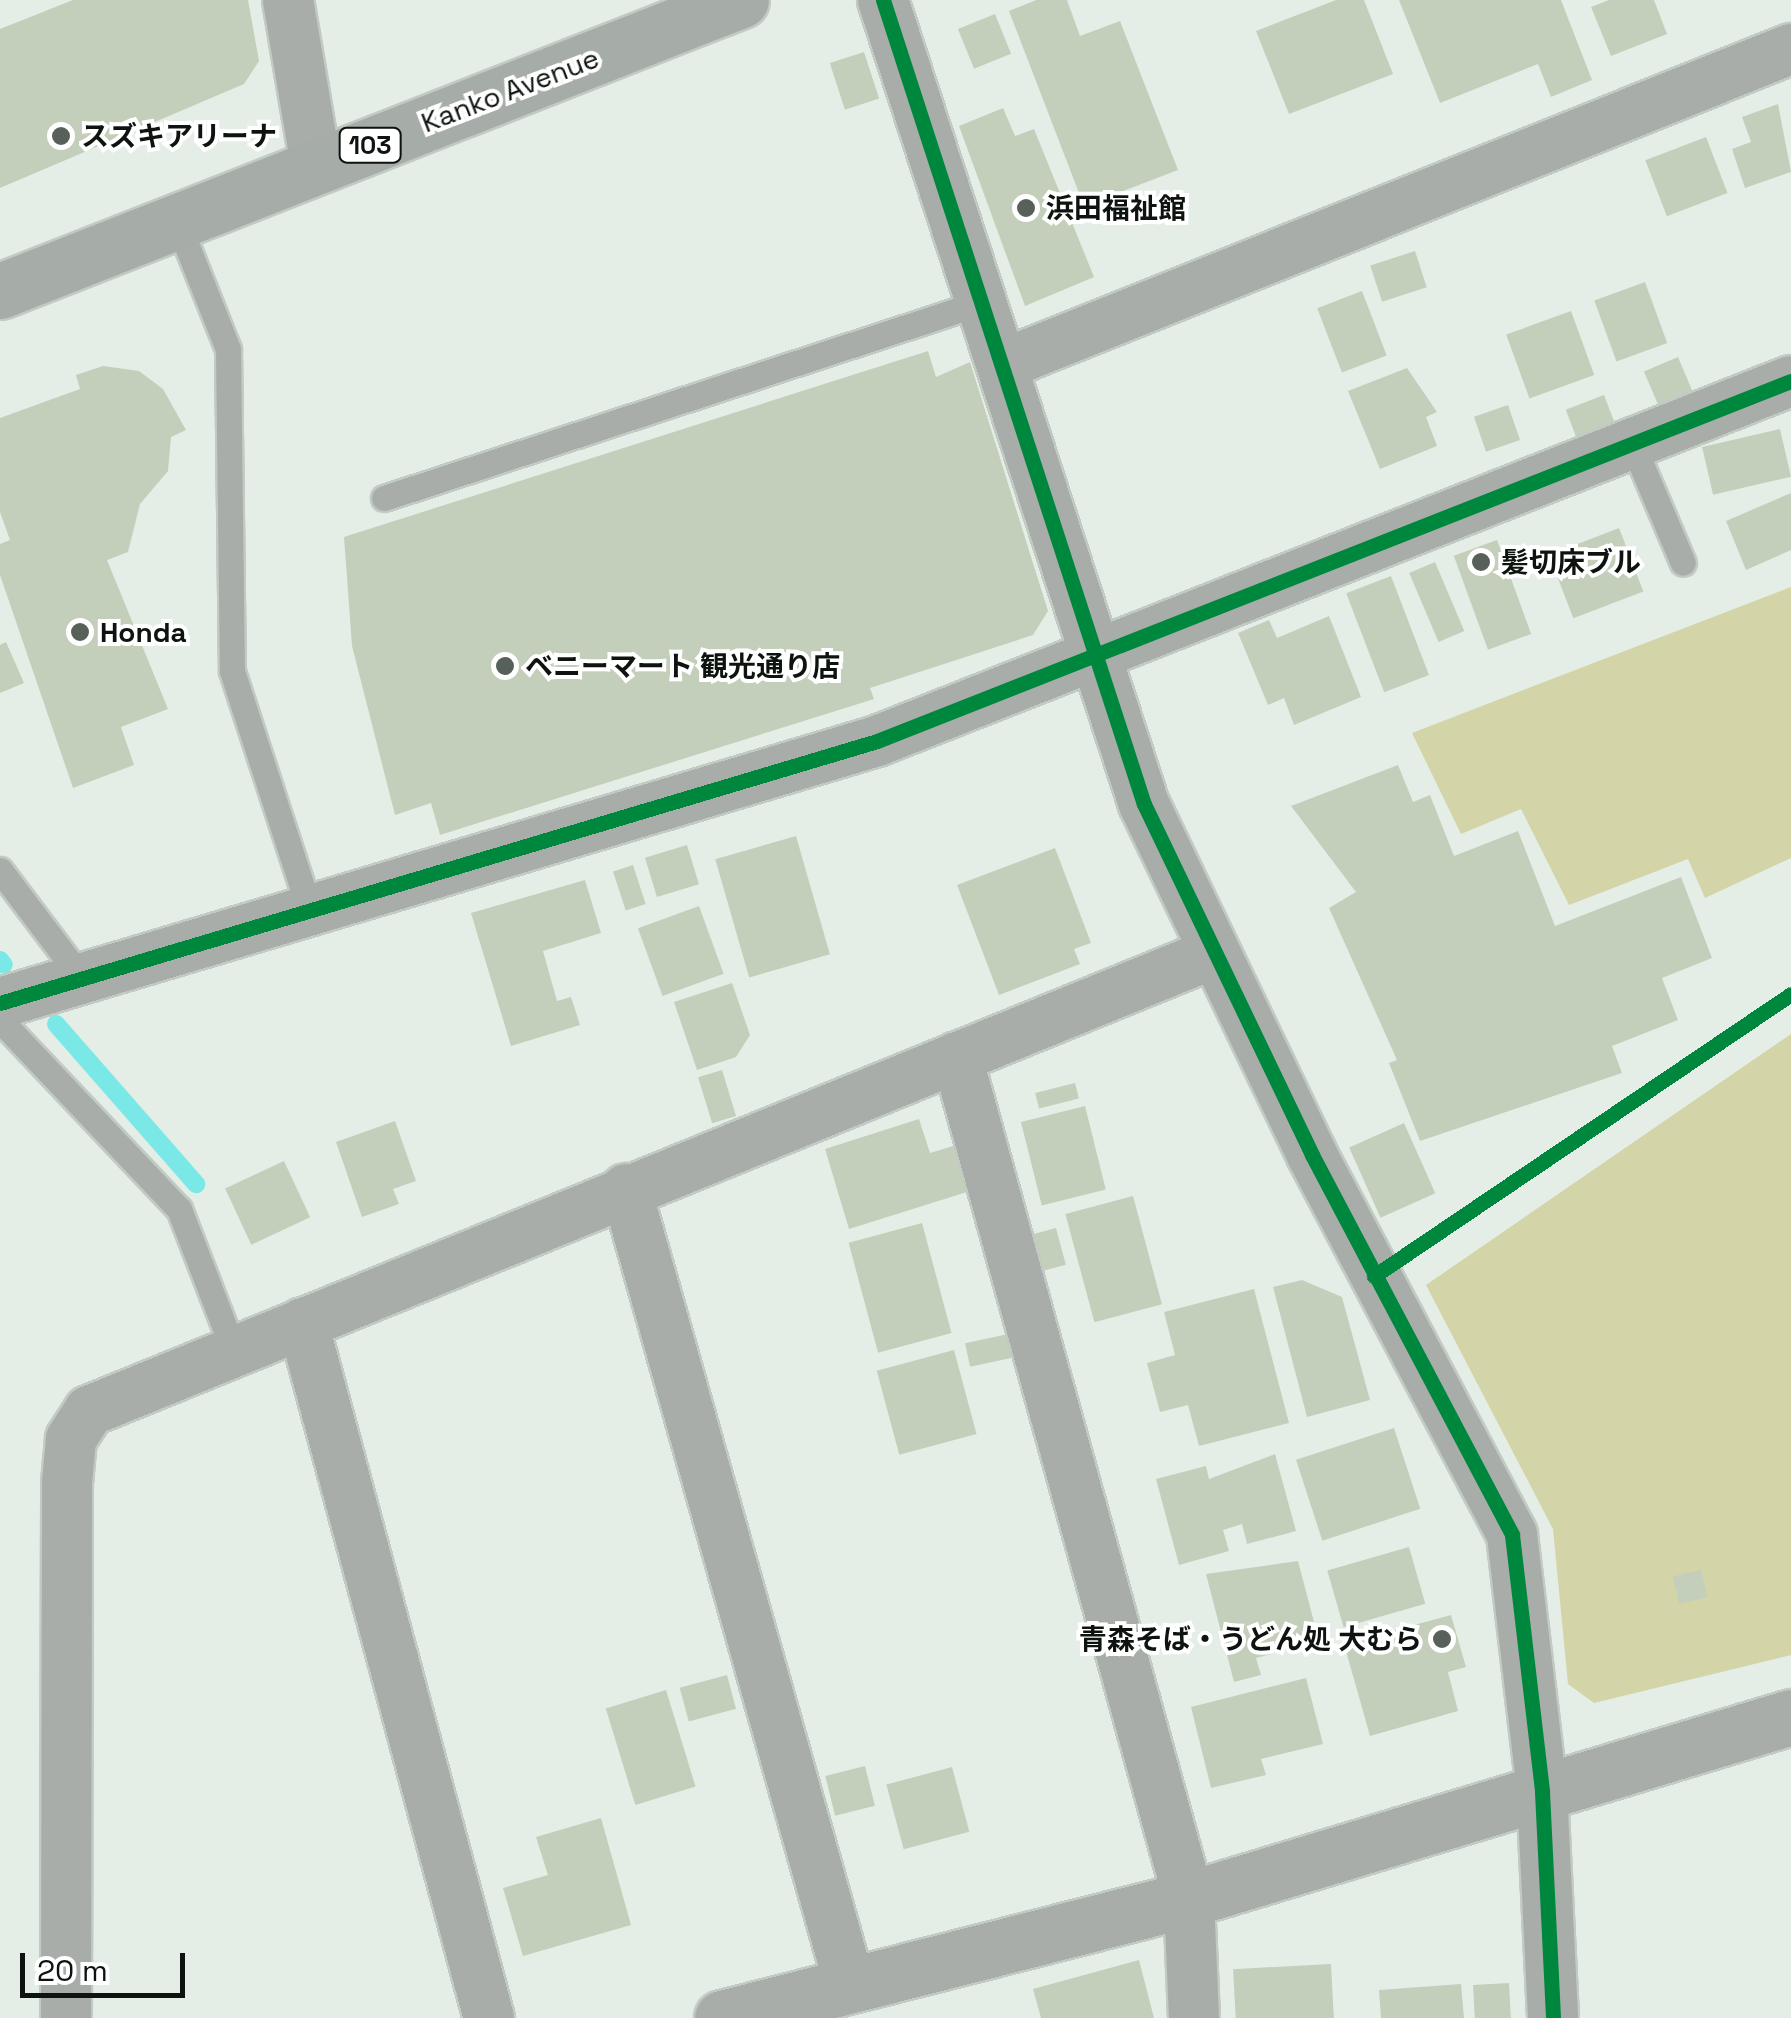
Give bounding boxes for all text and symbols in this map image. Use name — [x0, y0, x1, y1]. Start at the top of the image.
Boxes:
street label: Kanko Avenue — [416, 41, 604, 139]
place label: スズキアリーナ — [81, 119, 277, 153]
marker: スズキアリーナ — [50, 125, 72, 147]
road number: 103 — [338, 125, 402, 165]
place label: 浜田福祉館 — [1046, 191, 1186, 225]
marker: 浜田福祉館 — [1015, 197, 1037, 219]
place label: 髪切床ブル — [1501, 545, 1641, 579]
marker: 髪切床ブル — [1470, 551, 1492, 573]
place label: Honda — [100, 615, 187, 649]
marker: Honda — [69, 621, 91, 643]
place label: ベニーマート 観光通り店 — [525, 649, 840, 683]
marker: ベニーマート 観光通り店 — [494, 655, 516, 677]
place label: 青森そば・うどん処 大むら — [1079, 1622, 1422, 1656]
marker: 青森そば・うどん処 大むら — [1431, 1628, 1453, 1650]
scale bar — [25, 1933, 190, 1995]
text: 20 m — [37, 1951, 108, 1990]

